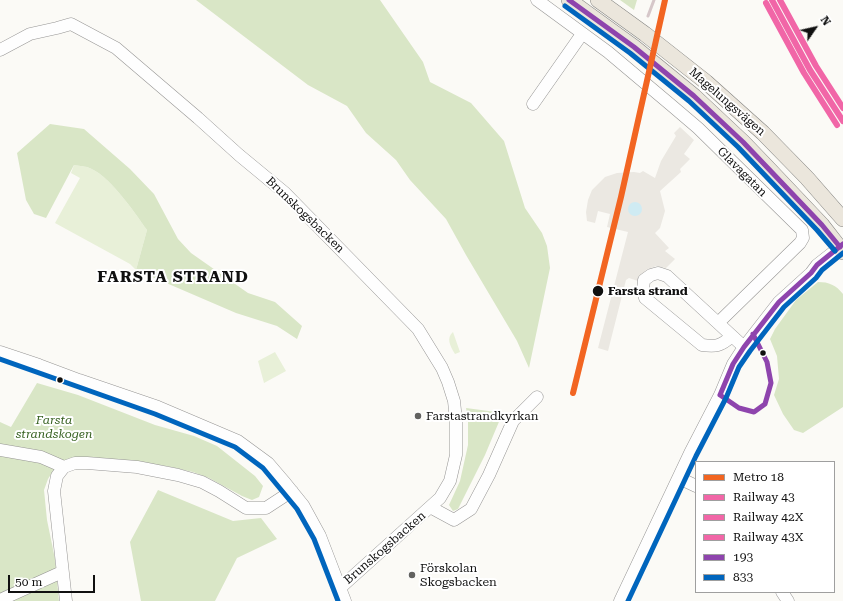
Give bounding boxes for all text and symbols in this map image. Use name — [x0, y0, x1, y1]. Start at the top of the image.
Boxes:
north arrow — [795, 8, 835, 48]
text: N — [818, 14, 833, 28]
street label: Magelungsvägen — [686, 65, 768, 139]
street label: Glavagatan — [714, 144, 770, 200]
street label: Brunskogsbacken — [263, 174, 347, 256]
district label: FARSTA STRAND — [97, 267, 249, 287]
marker: Farsta strand — [591, 284, 605, 298]
place label: Farsta strand — [608, 284, 688, 298]
unlabelled marker — [758, 348, 768, 358]
unlabelled marker — [55, 375, 65, 385]
place label: Farstastrandkyrkan — [426, 409, 539, 423]
marker: Farstastrandkyrkan — [413, 411, 423, 421]
park label: Farsta strandskogen — [16, 413, 92, 441]
legend — [695, 461, 835, 593]
text: Metro 18 — [733, 470, 784, 484]
text: Railway 43 — [733, 490, 795, 504]
street label: Brunskogsbacken — [341, 509, 429, 587]
text: Railway 42X — [733, 510, 804, 524]
text: Railway 43X — [733, 530, 804, 544]
text: 193 — [733, 550, 753, 564]
place label: Förskolan Skogsbacken — [420, 561, 497, 589]
scale bar — [10, 567, 97, 593]
marker: Förskolan Skogsbacken — [407, 570, 417, 580]
text: 833 — [733, 570, 753, 584]
text: 50 m — [15, 575, 42, 589]

